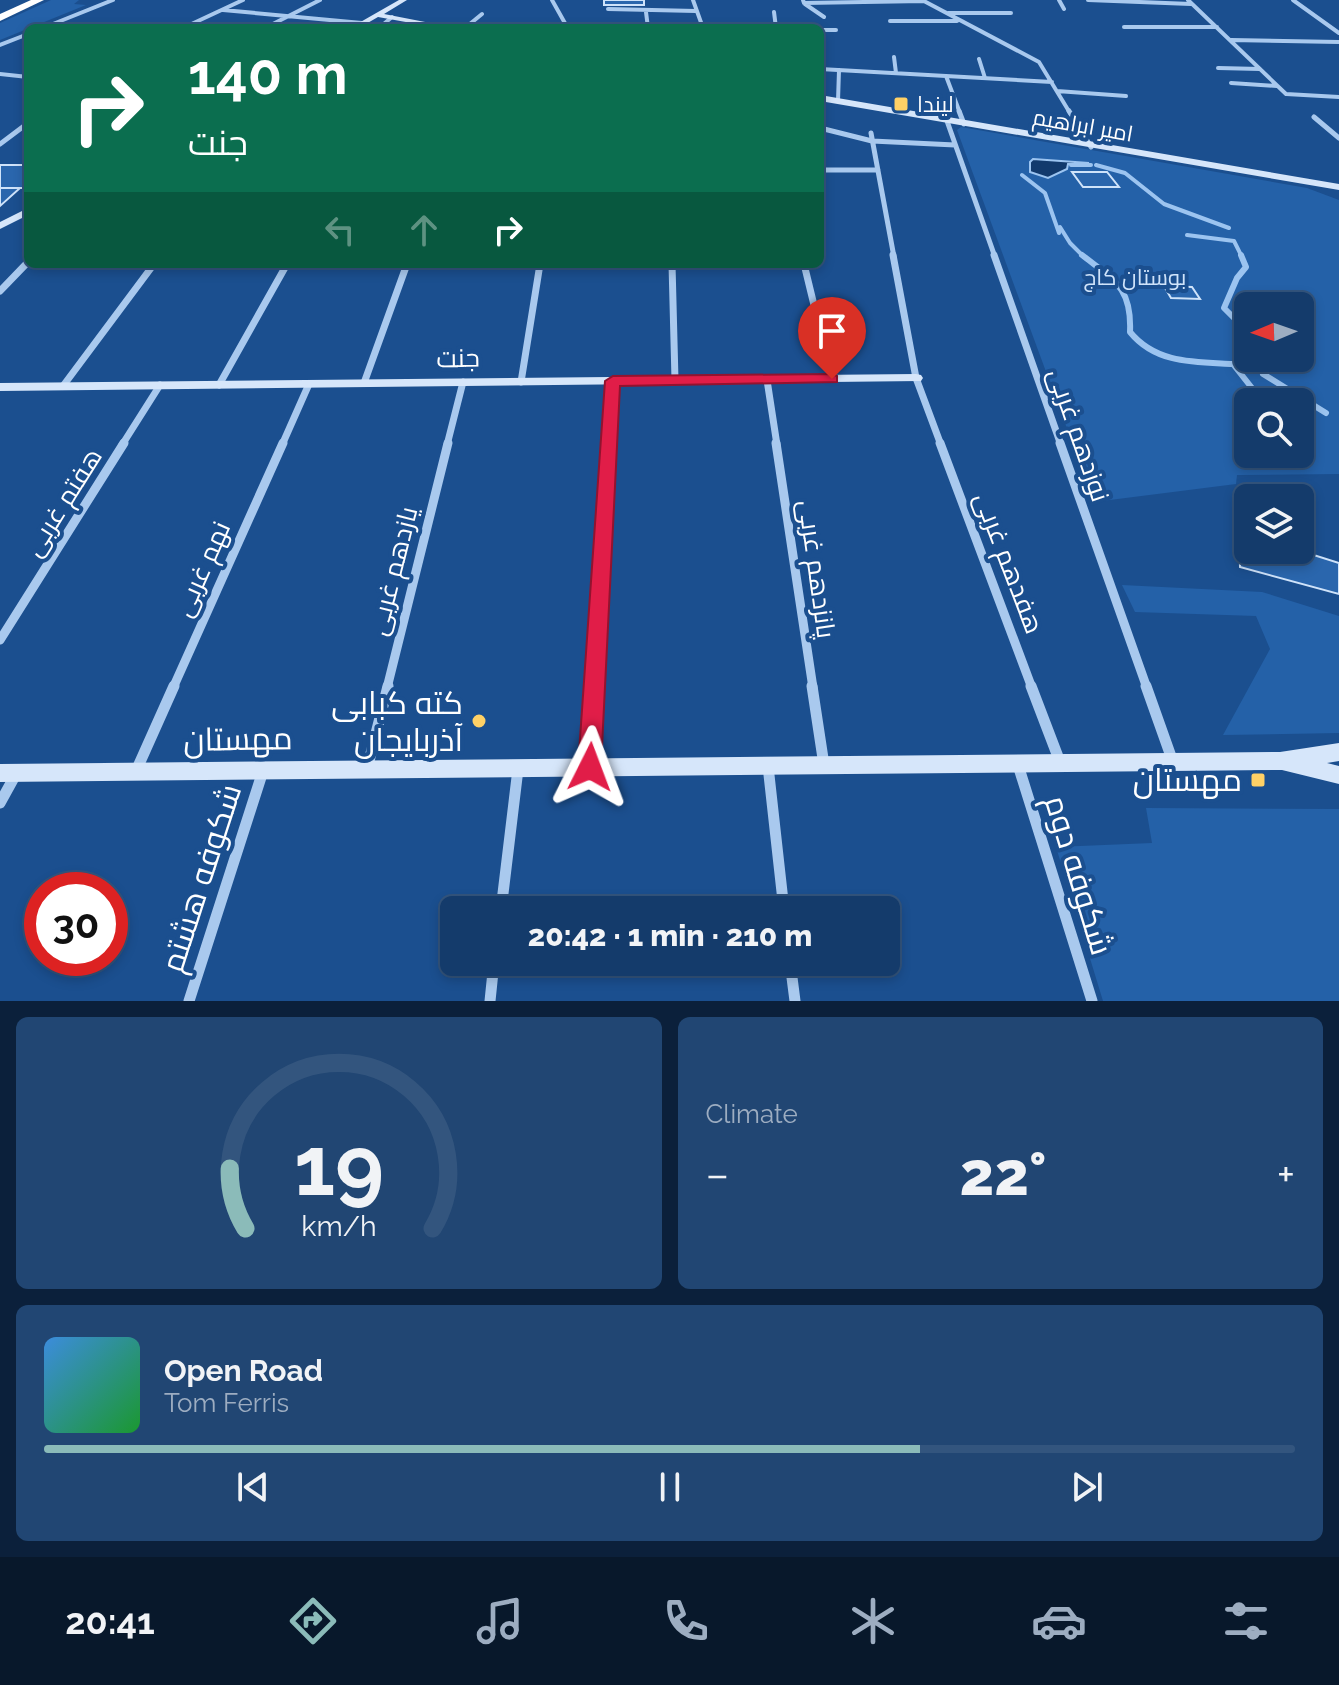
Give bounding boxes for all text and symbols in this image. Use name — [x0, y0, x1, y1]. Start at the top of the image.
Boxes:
text: 140 m — [188, 41, 348, 107]
icon: right — [56, 56, 160, 160]
place label: لیندا — [917, 91, 954, 117]
marker: لیندا — [892, 95, 910, 113]
street label: امیر ابراهیم — [1030, 103, 1135, 150]
text: جنت — [188, 121, 248, 163]
icon: left — [318, 208, 362, 252]
icon: ahead — [402, 208, 446, 252]
icon: right — [486, 208, 530, 252]
park label: بوستان کاج — [1083, 264, 1187, 292]
north arrow — [1234, 292, 1314, 372]
map controls — [1234, 292, 1314, 564]
pin — [798, 297, 866, 379]
icon: arrive — [810, 309, 854, 353]
street label: جنت — [436, 343, 480, 373]
street label: نوزدهم غربی — [1039, 364, 1116, 507]
button: search — [1234, 388, 1314, 468]
street label: هفتم غربی — [18, 442, 111, 563]
button: layers — [1234, 484, 1314, 564]
street label: هفدهم غربی — [966, 488, 1050, 639]
street label: پانزدهم غربی — [789, 498, 842, 641]
street label: یازدهم غربی — [363, 503, 426, 639]
street label: نهم غربی — [168, 517, 239, 622]
place label: کته کبابی آذربایجان — [331, 684, 463, 759]
marker: کته کبابی آذربایجان — [470, 712, 488, 730]
street label: مهستان — [183, 719, 293, 759]
position arrow — [548, 725, 632, 809]
place label: مهستان — [1133, 761, 1242, 799]
marker: مهستان — [1249, 771, 1267, 789]
street label: شکوفه هشتم — [153, 779, 252, 978]
street label: شکوفه دوم — [1034, 791, 1121, 960]
speed limit sign: 30 — [24, 872, 128, 976]
text: 20:42 · 1 min · 210 m — [528, 918, 812, 953]
text: Climate — [706, 1099, 798, 1129]
text: 19 — [294, 1117, 384, 1214]
text: 22° — [960, 1139, 1046, 1209]
text: − — [706, 1149, 729, 1200]
text: + — [1277, 1149, 1295, 1200]
text: km/h — [301, 1209, 376, 1243]
text: Open Road — [164, 1353, 323, 1388]
text: Tom Ferris — [164, 1388, 289, 1418]
icon: previous — [231, 1465, 275, 1509]
icon: pause — [648, 1465, 692, 1509]
icon: next — [1065, 1465, 1109, 1509]
icon: directions — [285, 1593, 341, 1649]
icon: music — [472, 1593, 528, 1649]
icon: phone — [658, 1593, 714, 1649]
icon: climate — [845, 1593, 901, 1649]
icon: car — [1031, 1593, 1087, 1649]
icon: filters — [1218, 1593, 1274, 1649]
text: 20:41 — [65, 1600, 155, 1642]

